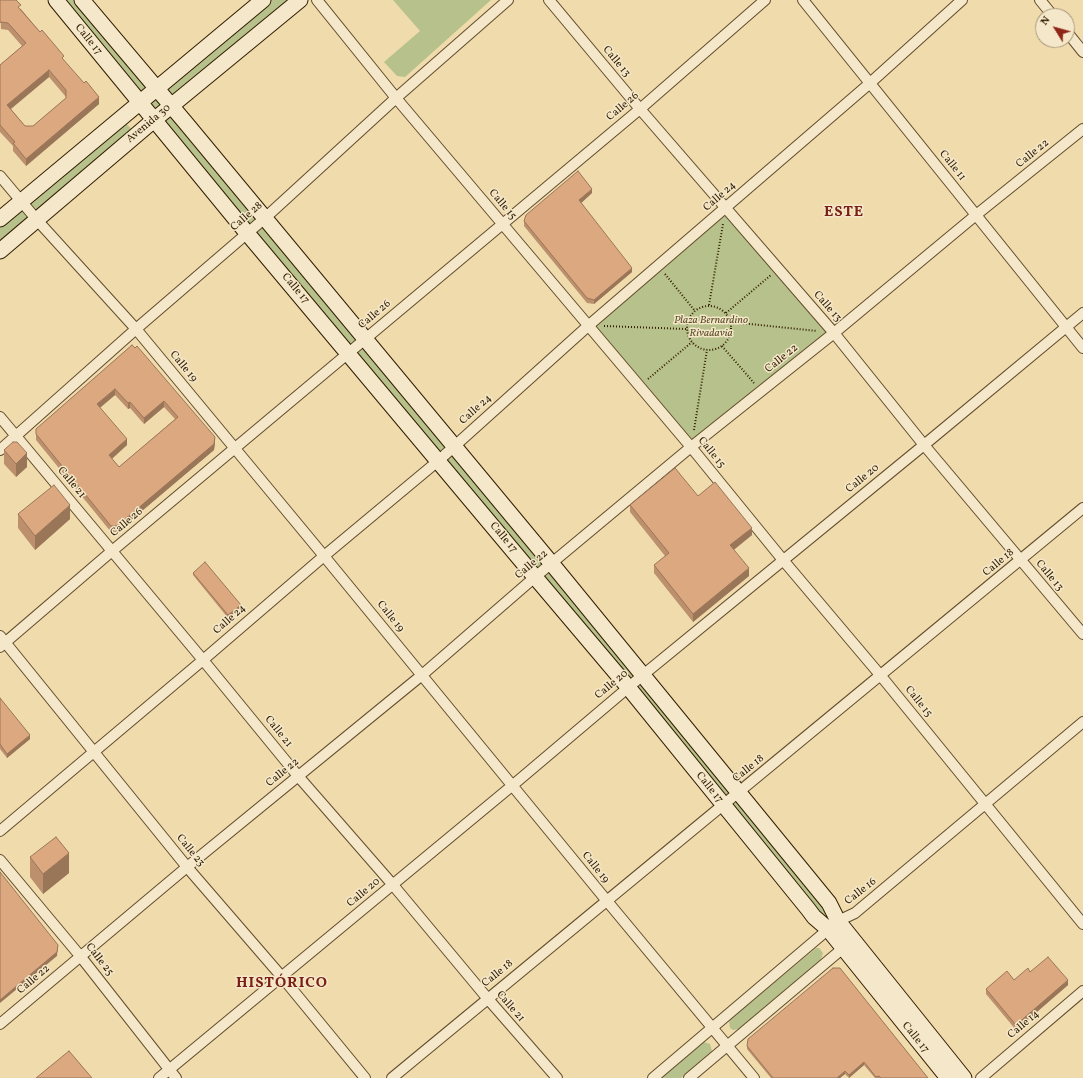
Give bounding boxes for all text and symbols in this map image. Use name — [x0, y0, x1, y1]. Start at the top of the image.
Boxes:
north arrow — [1035, 8, 1075, 48]
text: N — [1037, 13, 1054, 29]
street label: Calle 17 — [71, 22, 105, 58]
street label: Calle 13 — [599, 44, 633, 80]
street label: Calle 26 — [604, 90, 642, 124]
street label: Avenida 30 — [124, 102, 174, 146]
street label: Calle 22 — [1014, 137, 1052, 171]
street label: Calle 11 — [936, 148, 968, 184]
street label: Calle 24 — [701, 179, 739, 215]
street label: Calle 15 — [485, 187, 519, 223]
street label: Calle 28 — [228, 200, 266, 234]
district label: ESTE — [824, 204, 864, 222]
street label: Calle 17 — [278, 271, 312, 307]
street label: Calle 13 — [810, 289, 844, 325]
street label: Calle 26 — [356, 298, 394, 332]
park label: Plaza Bernardino Rivadavia — [674, 314, 748, 340]
street label: Calle 22 — [763, 342, 801, 376]
street label: Calle 19 — [166, 349, 200, 385]
street label: Calle 24 — [457, 392, 495, 428]
street label: Calle 15 — [694, 435, 728, 471]
street label: Calle 20 — [844, 462, 882, 496]
street label: Calle 21 — [54, 465, 88, 501]
street label: Calle 26 — [108, 506, 146, 540]
street label: Calle 17 — [486, 520, 520, 556]
street label: Calle 18 — [981, 546, 1017, 580]
street label: Calle 22 — [513, 548, 551, 582]
street label: Calle 13 — [1032, 558, 1066, 594]
street label: Calle 19 — [373, 599, 407, 635]
street label: Calle 24 — [211, 602, 249, 638]
street label: Calle 20 — [593, 667, 631, 703]
street label: Calle 15 — [901, 684, 935, 720]
street label: Calle 21 — [261, 714, 295, 750]
street label: Calle 18 — [731, 752, 767, 786]
street label: Calle 22 — [264, 756, 302, 790]
street label: Calle 17 — [692, 770, 726, 806]
street label: Calle 23 — [173, 832, 207, 870]
street label: Calle 19 — [578, 850, 612, 886]
street label: Calle 20 — [345, 875, 383, 911]
street label: Calle 16 — [843, 876, 879, 908]
street label: Calle 25 — [82, 941, 116, 979]
street label: Calle 18 — [480, 957, 516, 991]
street label: Calle 22 — [15, 963, 53, 997]
district label: HISTÓRICO — [236, 975, 328, 993]
street label: Calle 21 — [493, 989, 527, 1025]
street label: Calle 14 — [1005, 1008, 1043, 1042]
street label: Calle 17 — [898, 1020, 932, 1056]

